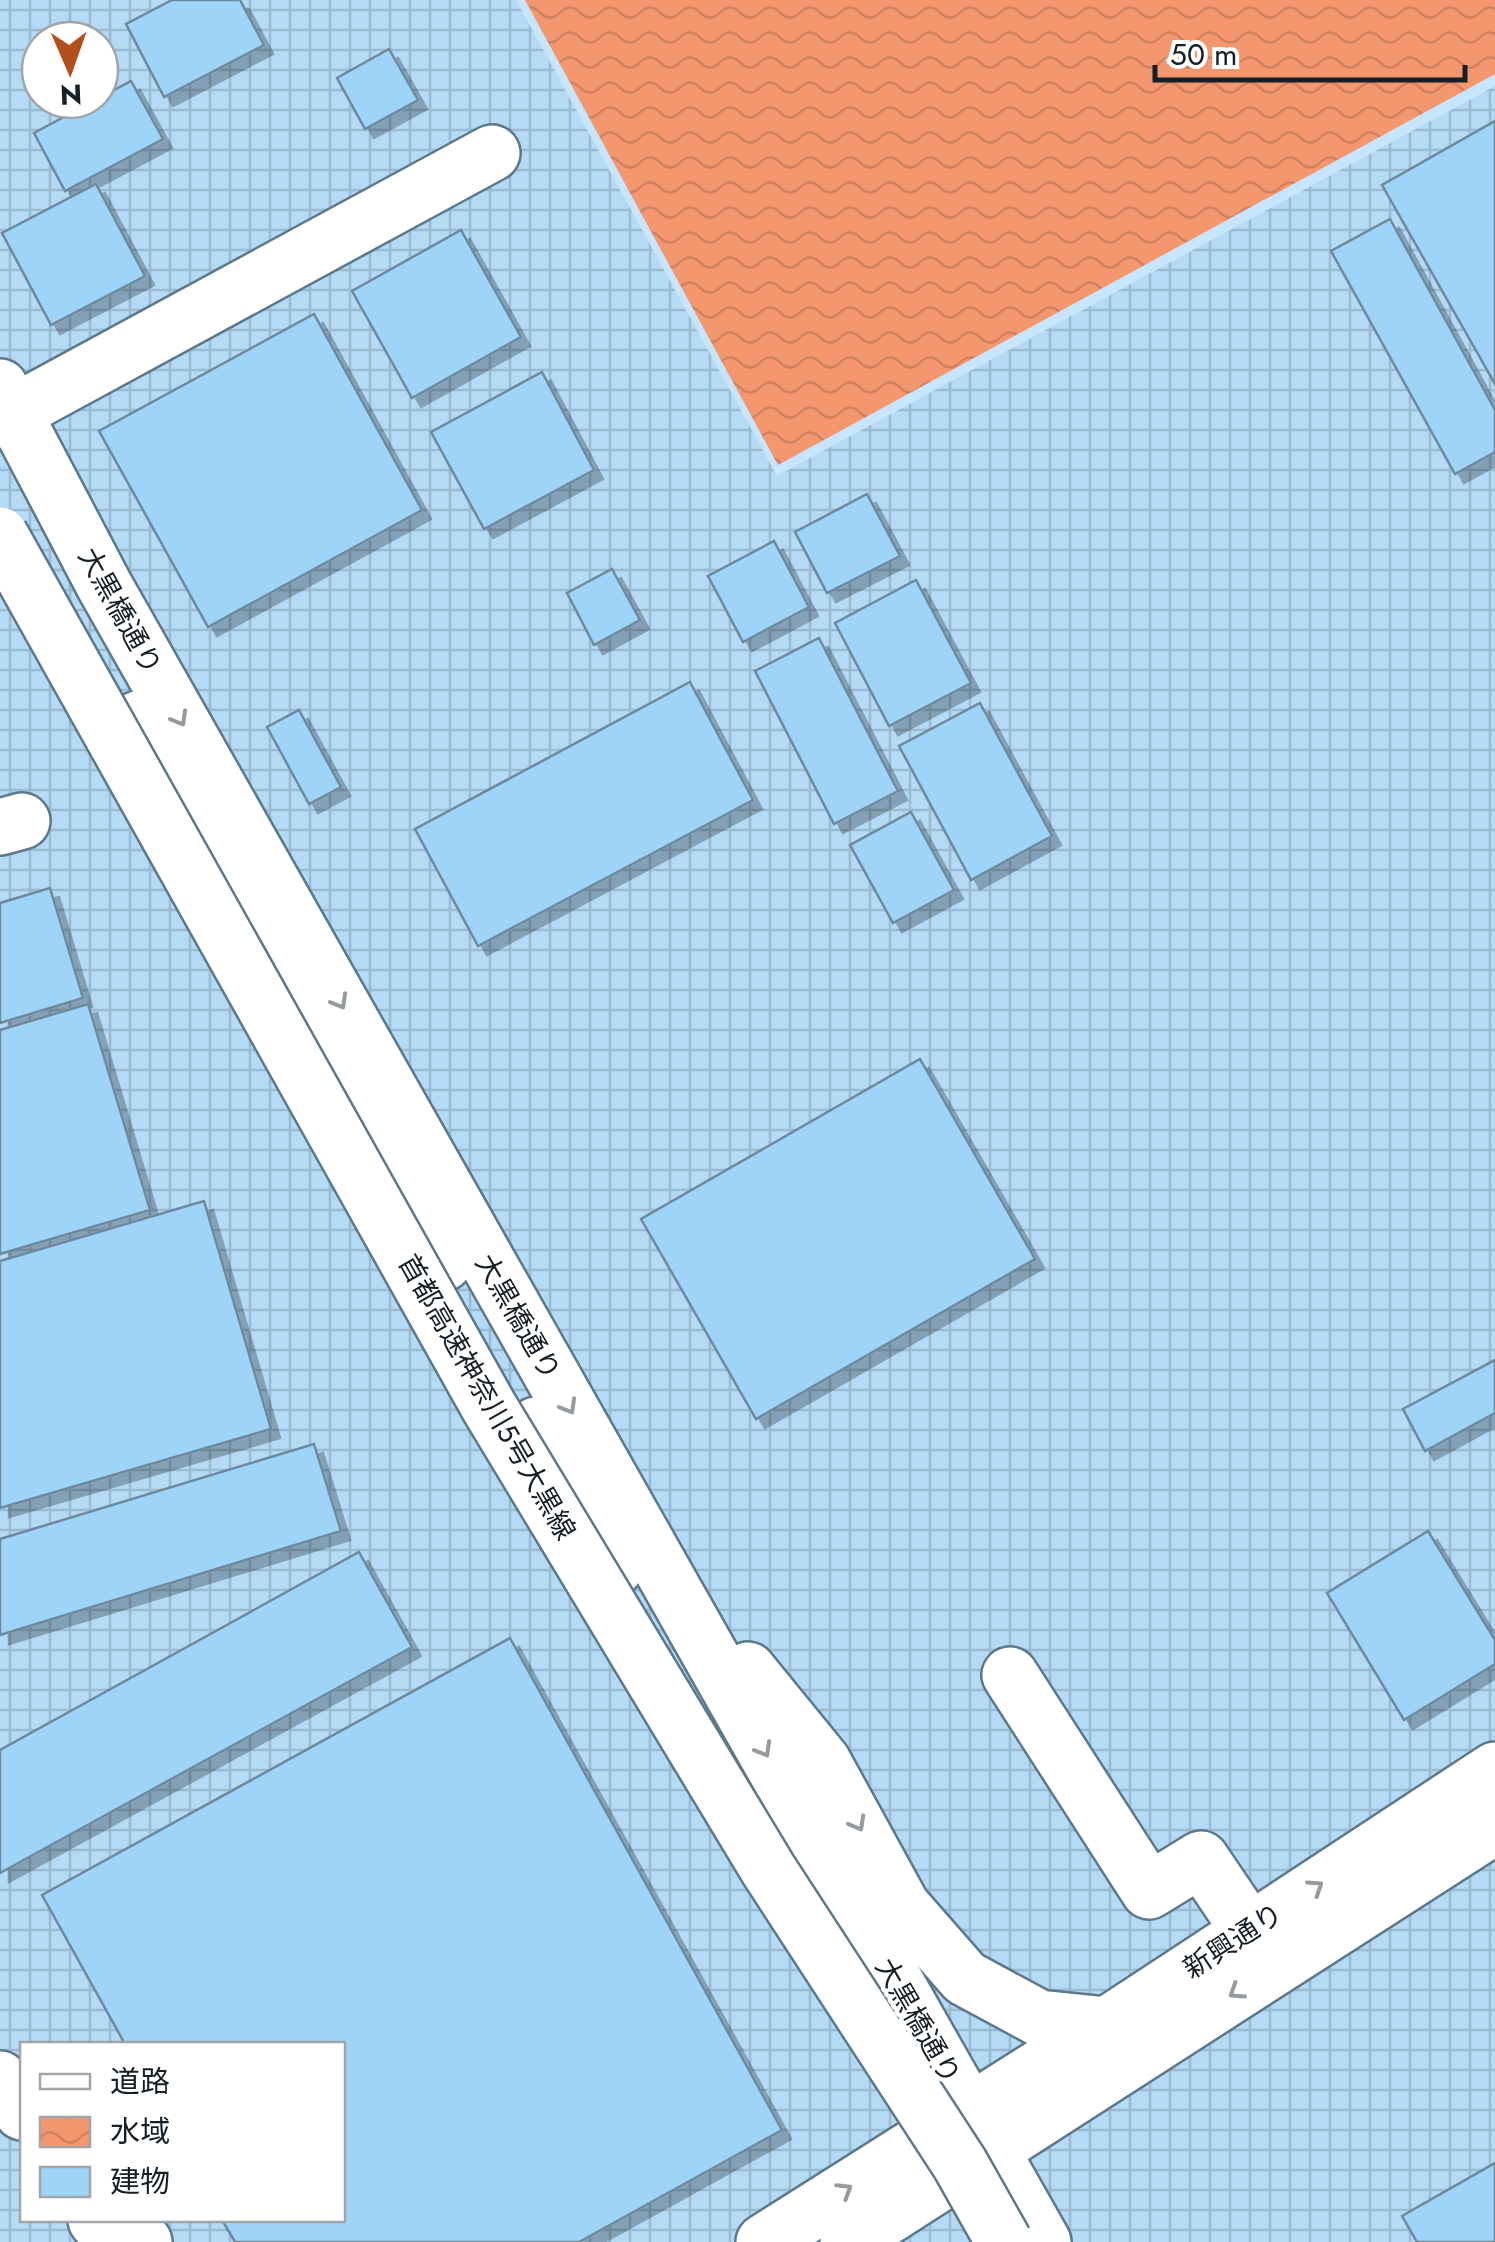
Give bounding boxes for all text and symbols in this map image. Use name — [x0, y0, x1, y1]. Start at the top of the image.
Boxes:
north arrow — [20, 20, 120, 120]
scale bar — [1155, 20, 1465, 82]
text: 50 m — [1170, 33, 1237, 76]
text: N — [59, 74, 83, 115]
street label: 大黒橋通り — [68, 540, 172, 682]
one-way arrow — [167, 708, 187, 726]
one-way arrow — [327, 991, 347, 1009]
street label: 大黒橋通り — [465, 1246, 571, 1388]
street label: 首都高速神奈川5号大黒線 — [388, 1247, 586, 1547]
one-way arrow — [557, 1396, 576, 1414]
one-way arrow — [752, 1739, 771, 1757]
one-way arrow — [845, 1813, 865, 1831]
one-way arrow — [1305, 1880, 1323, 1899]
street label: 新興通り — [1175, 1893, 1291, 1989]
street label: 大黒橋通り — [865, 1950, 971, 2092]
one-way arrow — [1229, 1980, 1247, 1999]
legend — [20, 2042, 345, 2222]
text: 道路 — [110, 2060, 170, 2103]
text: 水域 — [110, 2110, 170, 2153]
text: 建物 — [110, 2160, 170, 2203]
one-way arrow — [835, 2184, 853, 2203]

